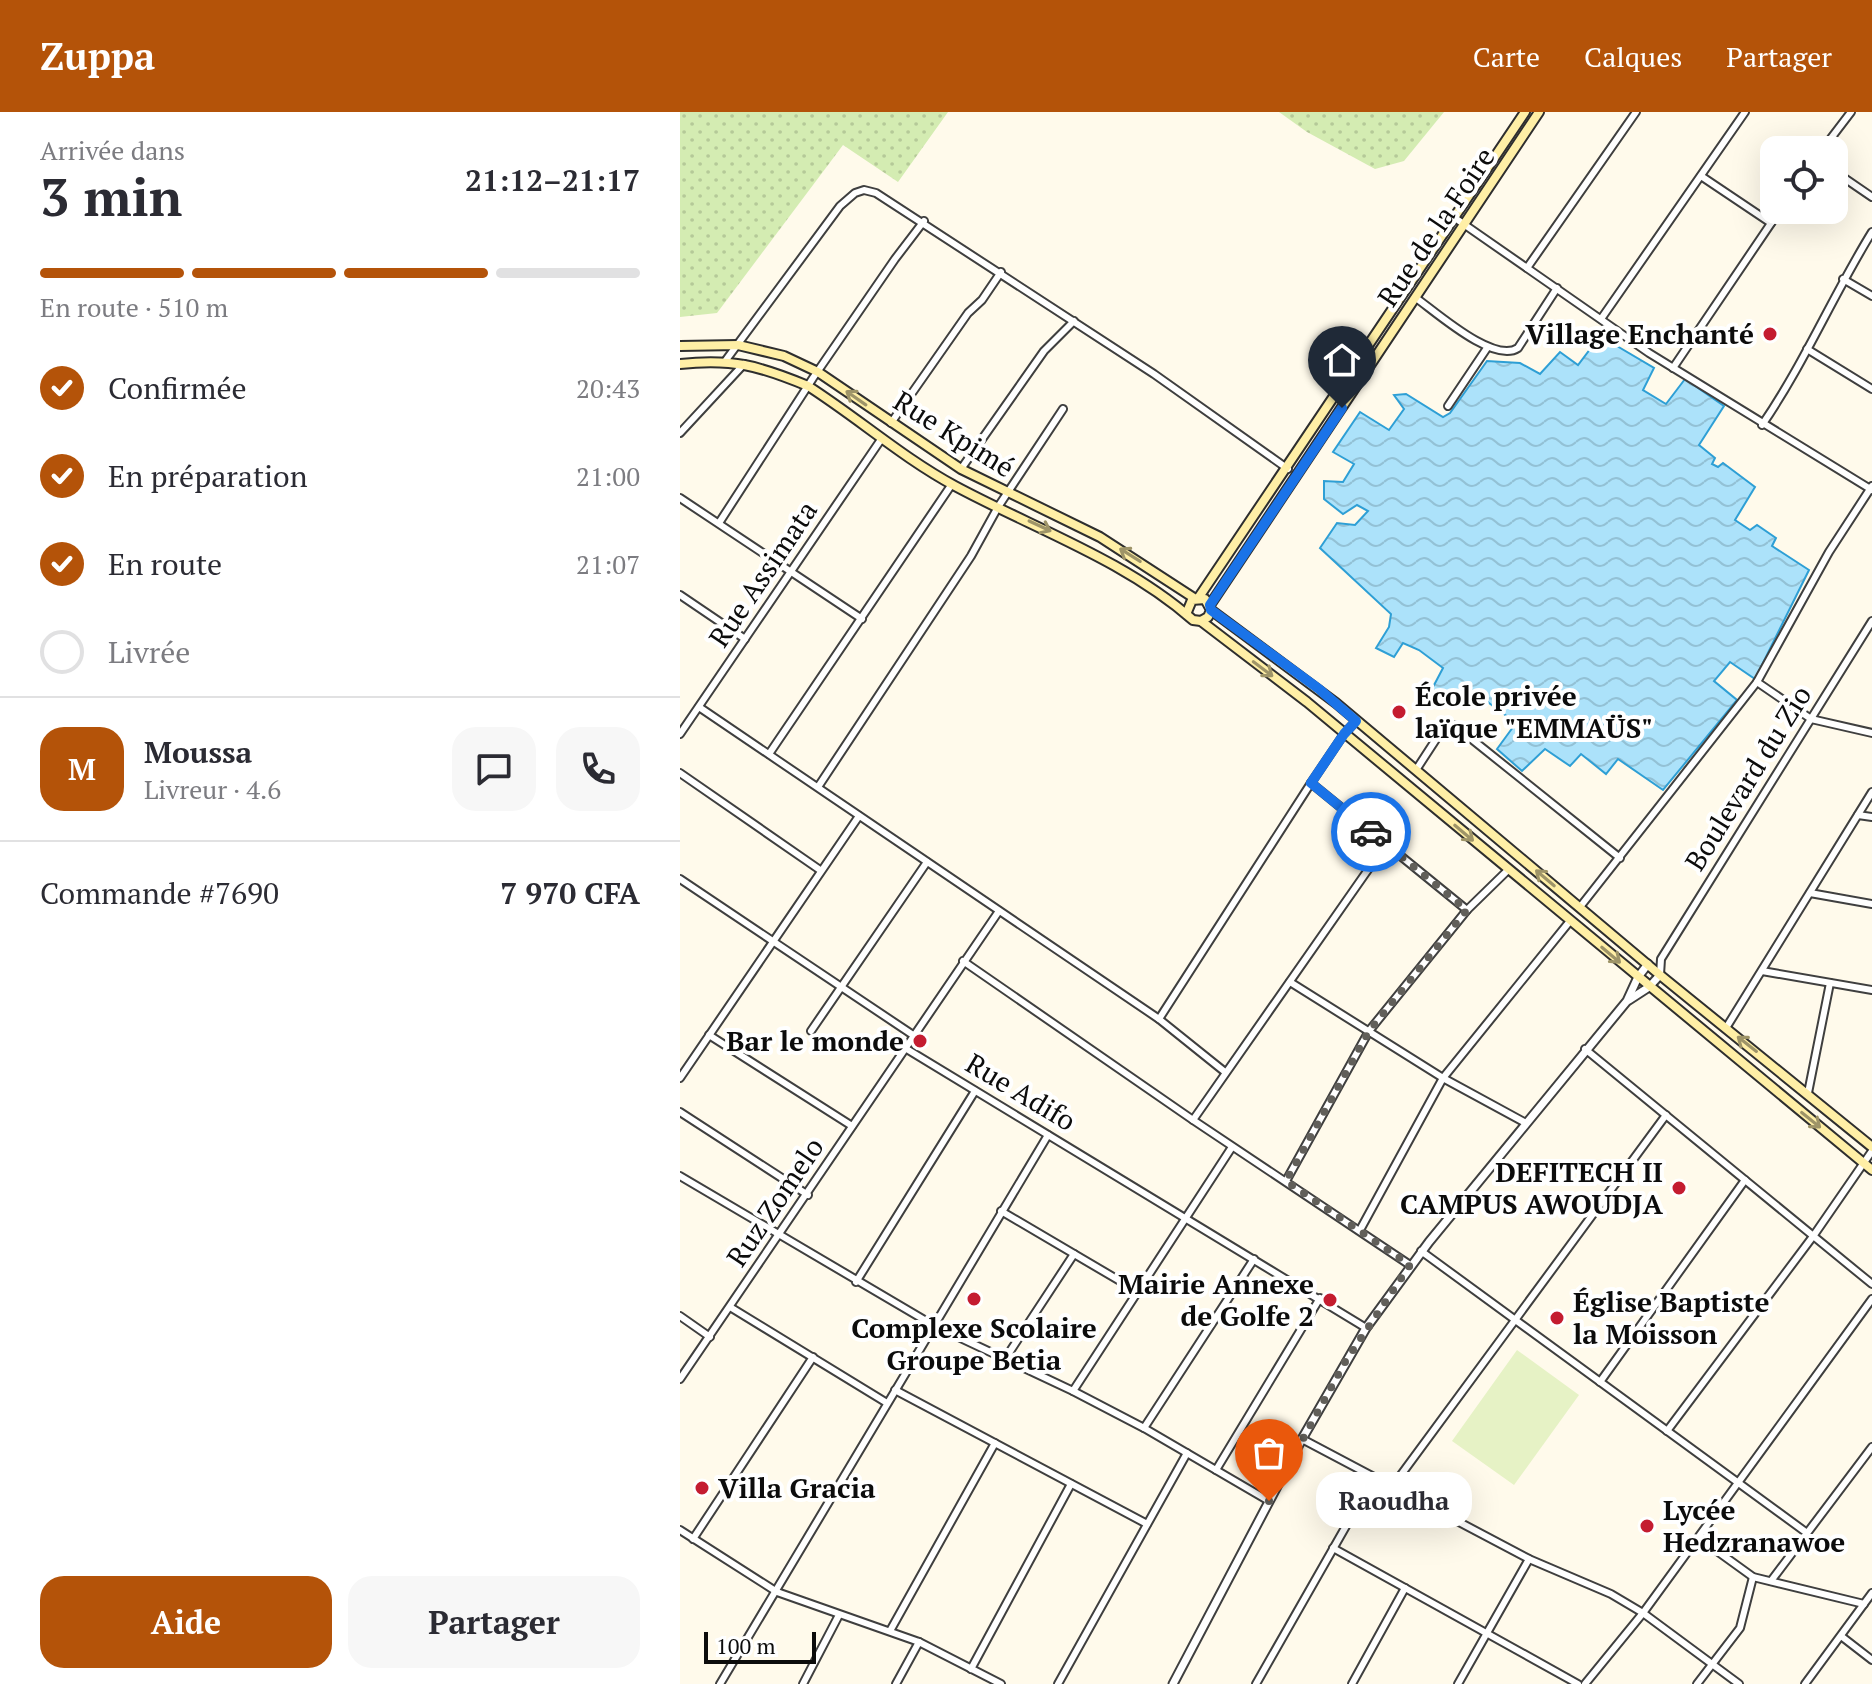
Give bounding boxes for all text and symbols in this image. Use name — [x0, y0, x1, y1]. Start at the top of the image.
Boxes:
text: Zuppa — [40, 31, 155, 81]
text: Carte — [1473, 38, 1540, 75]
text: Calques — [1584, 38, 1682, 75]
text: Partager — [1726, 38, 1832, 75]
text: Arrivée dans — [40, 133, 185, 167]
map controls — [1760, 136, 1848, 224]
button: locate — [1760, 136, 1848, 224]
street label: Rue de la Foire — [1369, 140, 1503, 314]
text: 21:12–21:17 — [465, 160, 640, 200]
text: 3 min — [40, 162, 182, 231]
text: En route · 510 m — [40, 290, 228, 324]
place label: Village Enchanté — [1525, 315, 1754, 352]
marker: Village Enchanté — [1761, 325, 1779, 343]
pin — [1308, 326, 1376, 408]
icon: home — [1320, 338, 1364, 382]
icon: check — [40, 366, 84, 410]
text: Confirmée — [108, 368, 247, 408]
text: 20:43 — [576, 371, 640, 405]
street label: Rue Kpimé — [887, 382, 1021, 485]
one-way arrow — [846, 390, 868, 406]
icon: check — [40, 454, 84, 498]
text: En préparation — [108, 456, 308, 496]
text: 21:00 — [576, 459, 640, 493]
street label: Rue Assimata — [700, 493, 825, 654]
one-way arrow — [1027, 519, 1051, 534]
icon: check — [40, 542, 84, 586]
text: En route — [108, 544, 222, 584]
one-way arrow — [1119, 546, 1141, 563]
text: 21:07 — [576, 547, 640, 581]
text: Livrée — [108, 632, 190, 672]
one-way arrow — [1251, 661, 1273, 677]
place label: École privée laïque "EMMAÜS" — [1415, 677, 1653, 746]
street label: Boulevard du Zio — [1676, 678, 1819, 877]
marker: École privée laïque "EMMAÜS" — [1390, 703, 1408, 721]
button: chat — [452, 727, 536, 811]
button: phone — [556, 727, 640, 811]
text: Moussa — [144, 732, 252, 772]
text: M — [68, 749, 96, 789]
text: Livreur · 4.6 — [144, 772, 281, 806]
courier — [1331, 792, 1411, 872]
icon: car — [1349, 810, 1393, 854]
one-way arrow — [1454, 824, 1474, 842]
one-way arrow — [1535, 869, 1556, 887]
text: Commande #7690 — [40, 873, 279, 913]
text: 7 970 CFA — [500, 873, 640, 913]
one-way arrow — [1600, 946, 1621, 964]
place label: Bar le monde — [726, 1022, 904, 1059]
marker: Bar le monde — [911, 1032, 929, 1050]
one-way arrow — [1737, 1035, 1758, 1053]
street label: Rue Adifo — [959, 1044, 1083, 1139]
one-way arrow — [1801, 1111, 1822, 1129]
street label: Ruz Zomelo — [718, 1130, 831, 1274]
place label: DEFITECH II CAMPUS AWOUDJA — [1400, 1153, 1664, 1222]
marker: DEFITECH II CAMPUS AWOUDJA — [1670, 1179, 1688, 1197]
place label: Mairie Annexe de Golfe 2 — [1118, 1265, 1314, 1334]
place label: Église Baptiste la Moisson — [1573, 1283, 1770, 1352]
marker: Complexe Scolaire Groupe Betia — [965, 1290, 983, 1308]
marker: Mairie Annexe de Golfe 2 — [1321, 1291, 1339, 1309]
place label: Complexe Scolaire Groupe Betia — [851, 1309, 1097, 1378]
marker: Église Baptiste la Moisson — [1548, 1309, 1566, 1327]
pin — [1235, 1419, 1303, 1501]
icon: bag — [1247, 1431, 1291, 1475]
place label: Villa Gracia — [718, 1469, 876, 1506]
callout: Raoudha — [1317, 1473, 1473, 1529]
marker: Villa Gracia — [693, 1479, 711, 1497]
text: Raoudha — [1339, 1483, 1449, 1517]
place label: Lycée Hedzranawoe — [1663, 1491, 1845, 1560]
marker: Lycée Hedzranawoe — [1638, 1517, 1656, 1535]
button: Aide — [40, 1576, 332, 1668]
button: Partager — [348, 1576, 640, 1668]
scale bar — [704, 1628, 816, 1664]
text: 100 m — [716, 1631, 776, 1660]

